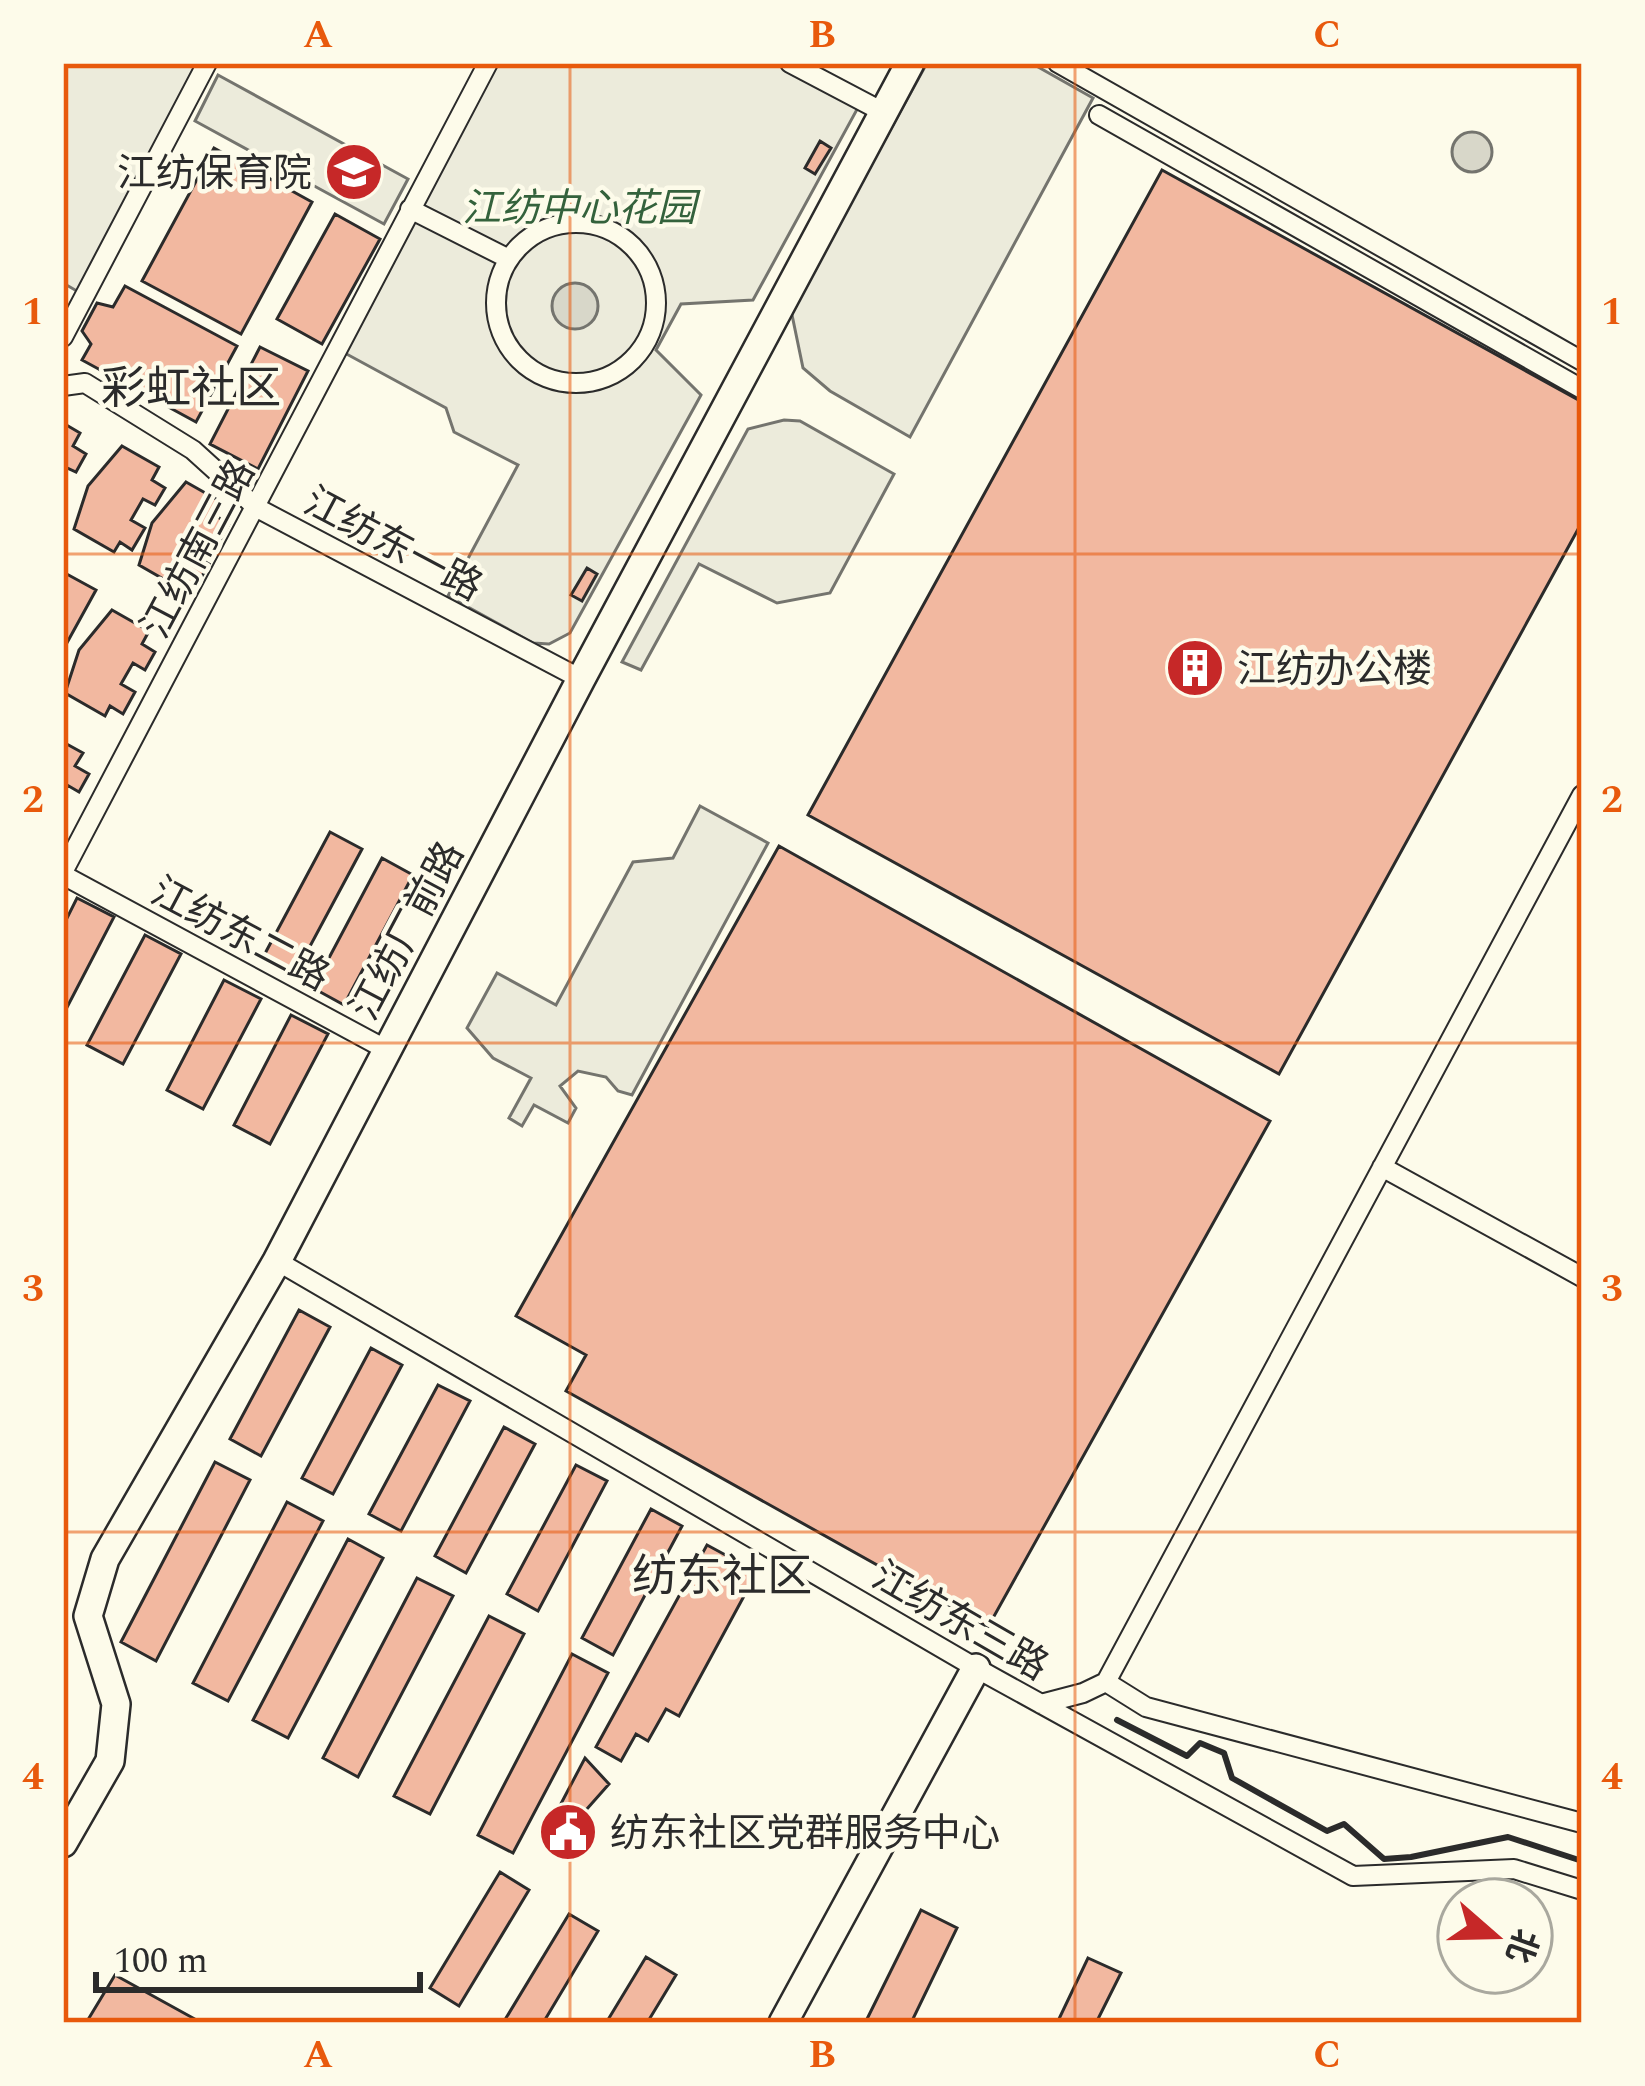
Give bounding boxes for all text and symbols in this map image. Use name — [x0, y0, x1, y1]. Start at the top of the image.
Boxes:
text: A — [303, 6, 333, 65]
text: B — [808, 6, 836, 65]
text: C — [1313, 6, 1341, 65]
school or university icon: 江纺保育院 — [323, 141, 385, 203]
place label: 江纺保育院 — [117, 145, 312, 204]
park label: 江纺中心花园 — [462, 180, 701, 239]
text: 1 — [22, 283, 44, 342]
text: 1 — [1601, 283, 1623, 342]
district label: 彩虹社区 — [101, 355, 281, 424]
street label: 江纺南三路 — [127, 449, 271, 649]
street label: 江纺东一路 — [293, 473, 493, 617]
building icon: 江纺办公楼 — [1164, 637, 1226, 699]
place label: 江纺办公楼 — [1237, 641, 1432, 700]
text: 2 — [22, 771, 44, 830]
text: 2 — [1601, 771, 1623, 830]
street label: 江纺厂前路 — [336, 831, 480, 1031]
street label: 江纺东二路 — [140, 863, 340, 1007]
text: 3 — [22, 1260, 44, 1319]
text: 3 — [1601, 1260, 1623, 1319]
district label: 纺东社区 — [632, 1543, 812, 1612]
street label: 江纺东三路 — [861, 1548, 1059, 1696]
text: 4 — [22, 1748, 44, 1807]
text: 4 — [1601, 1748, 1623, 1807]
public building icon: 纺东社区党群服务中心 — [537, 1801, 599, 1863]
place label: 纺东社区党群服务中心 — [610, 1805, 1000, 1864]
north arrow — [1435, 1876, 1555, 1996]
scale bar — [96, 1918, 420, 1992]
text: 北 — [1492, 1922, 1550, 1970]
text: 100 m — [114, 1934, 208, 1989]
text: A — [303, 2026, 333, 2085]
text: B — [808, 2026, 836, 2085]
text: C — [1313, 2026, 1341, 2085]

